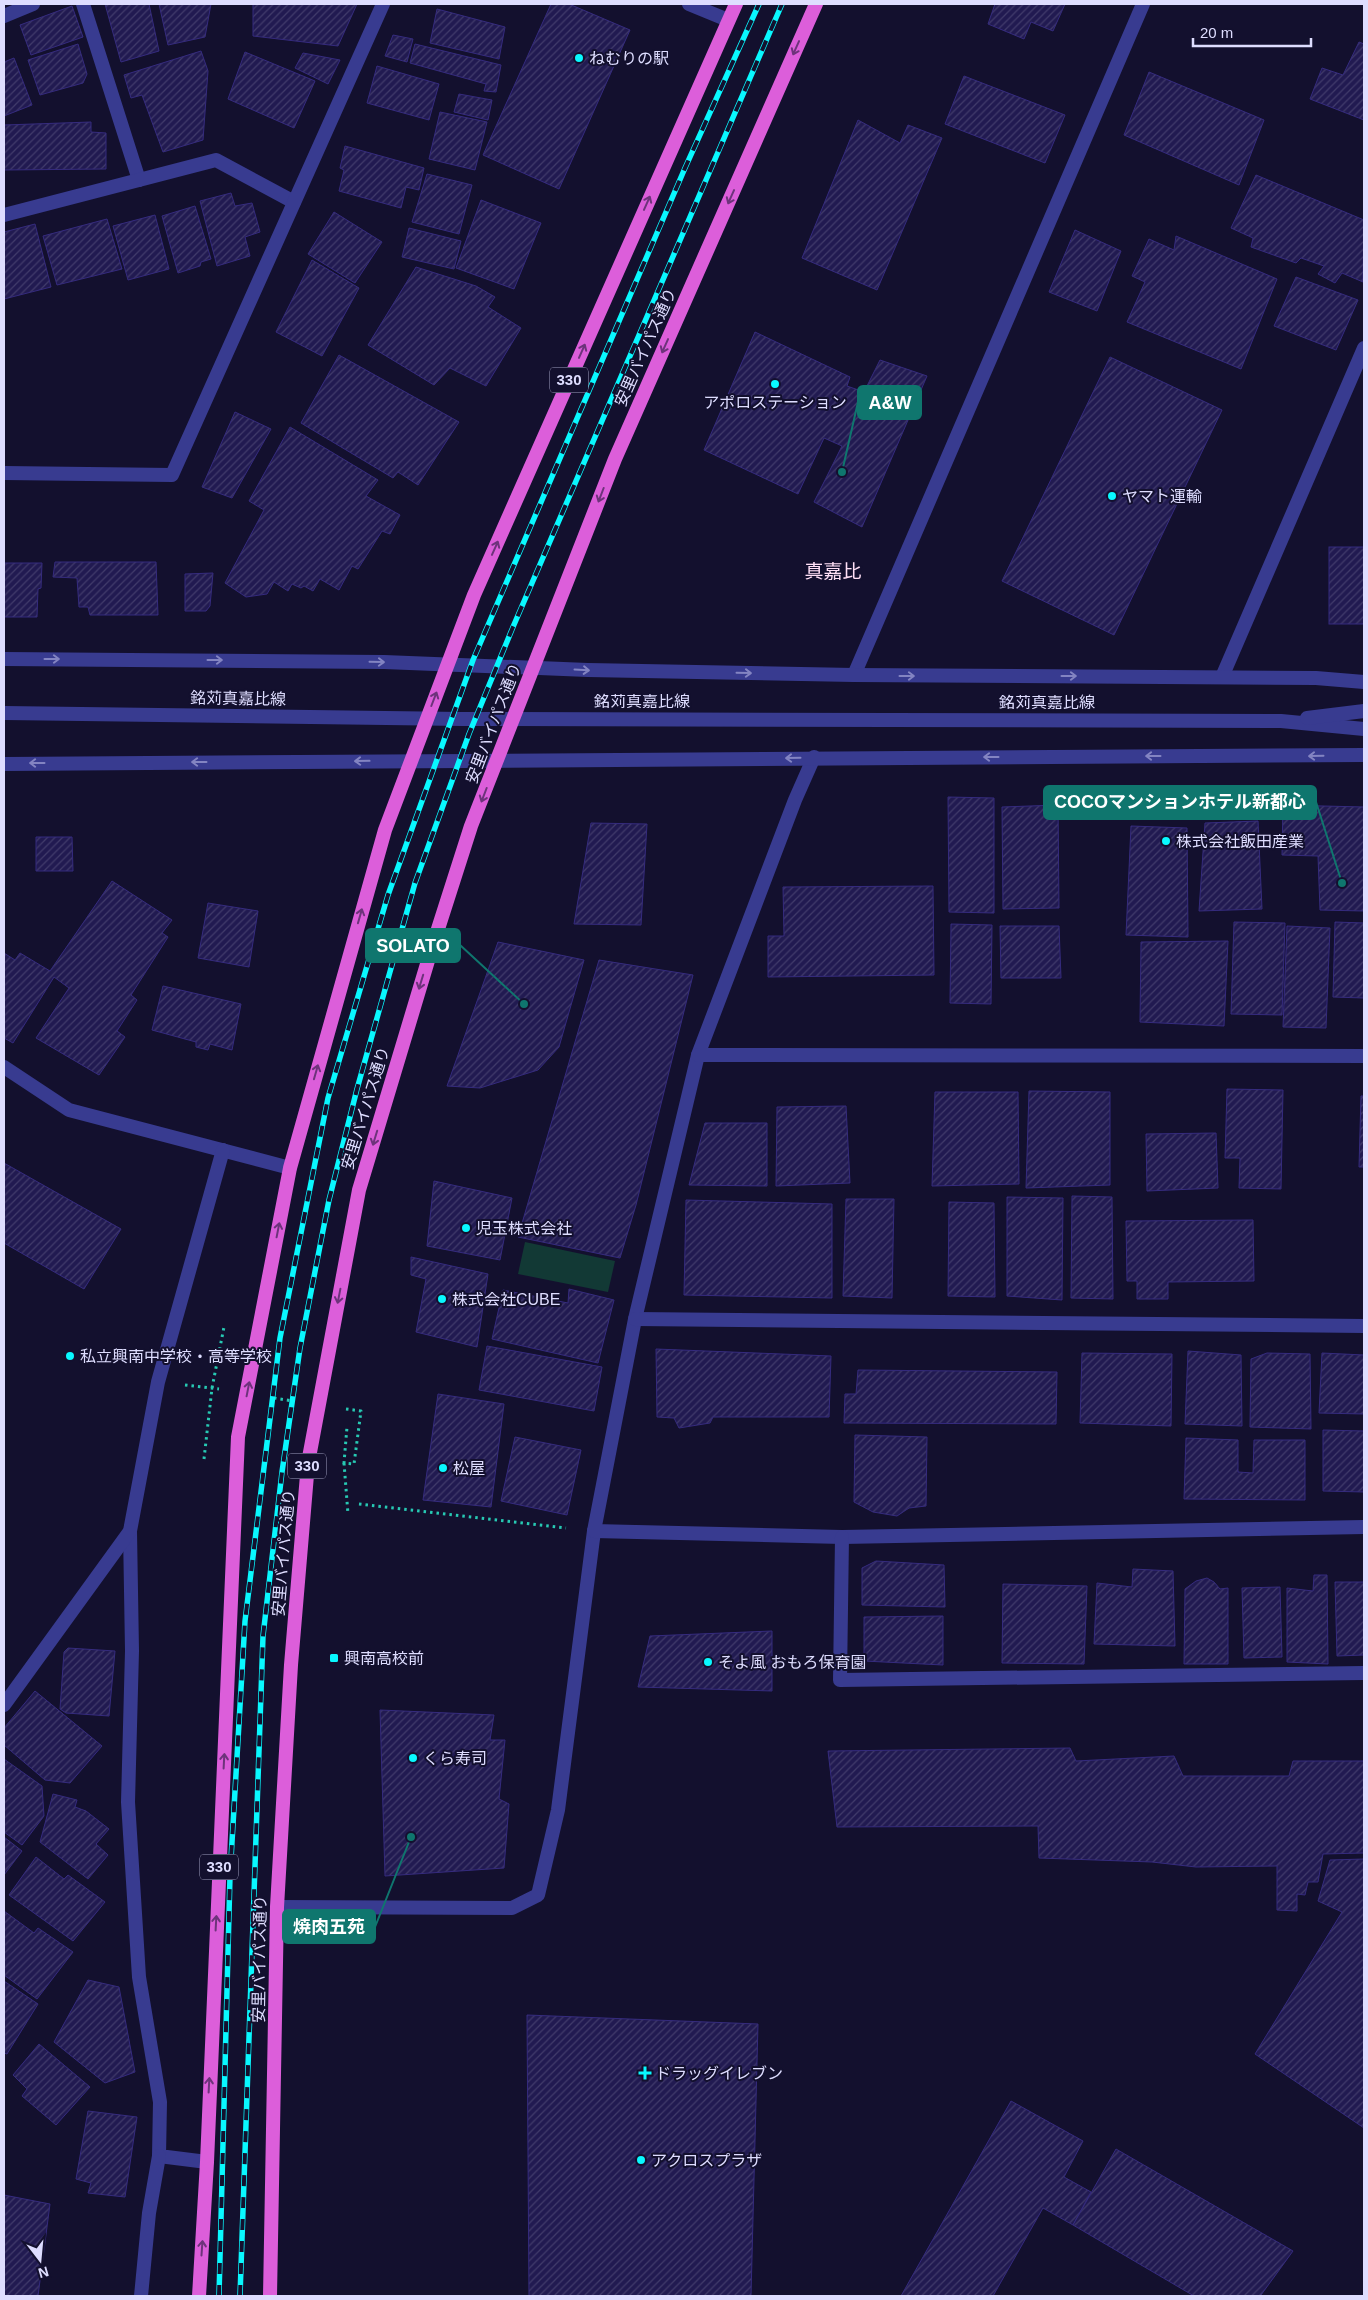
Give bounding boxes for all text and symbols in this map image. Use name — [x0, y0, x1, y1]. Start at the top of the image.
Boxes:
scale bar — [1193, 15, 1310, 47]
text: 20 m — [1200, 24, 1233, 41]
one-way arrow — [791, 40, 801, 55]
place label: ねむりの駅 — [589, 50, 669, 67]
marker: ねむりの駅 — [573, 52, 585, 64]
one-way arrow — [725, 189, 735, 204]
one-way arrow — [643, 196, 653, 211]
street label: 安里バイパス通り — [612, 285, 679, 409]
one-way arrow — [660, 338, 669, 353]
one-way arrow — [577, 344, 587, 359]
road number: 330 — [550, 368, 588, 392]
marker: アポロステーション — [769, 378, 781, 390]
callout: A&W — [858, 386, 921, 419]
text: A&W — [869, 393, 912, 413]
place label: アポロステーション — [703, 394, 847, 411]
one-way arrow — [596, 487, 605, 502]
place label: ヤマト運輸 — [1122, 488, 1202, 505]
marker: ヤマト運輸 — [1106, 490, 1118, 502]
one-way arrow — [490, 541, 500, 556]
district label: 真嘉比 — [804, 561, 862, 582]
one-way arrow — [44, 654, 60, 664]
one-way arrow — [206, 655, 223, 665]
one-way arrow — [369, 657, 385, 666]
street label: 安里バイパス通り — [463, 661, 524, 786]
one-way arrow — [573, 665, 589, 675]
one-way arrow — [736, 668, 752, 678]
one-way arrow — [898, 671, 914, 680]
one-way arrow — [1060, 671, 1077, 681]
street label: 銘苅真嘉比線 — [190, 689, 286, 708]
one-way arrow — [430, 691, 439, 707]
street label: 銘苅真嘉比線 — [594, 693, 690, 710]
street label: 銘苅真嘉比線 — [999, 694, 1095, 711]
one-way arrow — [1145, 751, 1162, 761]
one-way arrow — [1308, 751, 1324, 761]
one-way arrow — [983, 752, 999, 762]
one-way arrow — [785, 753, 801, 762]
one-way arrow — [354, 756, 370, 766]
one-way arrow — [191, 757, 208, 767]
one-way arrow — [29, 758, 45, 768]
callout: COCOマンションホテル新都心 — [1044, 786, 1316, 819]
one-way arrow — [478, 787, 488, 802]
text: COCOマンションホテル新都心 — [1054, 792, 1306, 812]
place label: 株式会社飯田産業 — [1176, 833, 1304, 850]
marker: 株式会社飯田産業 — [1160, 835, 1172, 847]
one-way arrow — [356, 908, 366, 924]
callout: SOLATO — [366, 929, 460, 962]
text: SOLATO — [376, 936, 450, 956]
one-way arrow — [416, 974, 426, 990]
street label: 安里バイパス通り — [339, 1045, 392, 1172]
one-way arrow — [312, 1064, 322, 1080]
one-way arrow — [369, 1129, 379, 1145]
place label: 児玉株式会社 — [476, 1220, 572, 1237]
one-way arrow — [273, 1222, 283, 1238]
marker: 児玉株式会社 — [460, 1222, 472, 1234]
one-way arrow — [334, 1288, 344, 1304]
place label: 株式会社CUBE — [452, 1291, 560, 1308]
marker: 株式会社CUBE — [436, 1293, 448, 1305]
place label: 私立興南中学校・高等学校 — [80, 1348, 272, 1365]
marker: 私立興南中学校・高等学校 — [64, 1350, 76, 1362]
one-way arrow — [243, 1382, 253, 1398]
road number: 330 — [288, 1454, 326, 1478]
place label: 松屋 — [453, 1460, 485, 1477]
marker: 松屋 — [437, 1462, 449, 1474]
street label: 安里バイパス通り — [269, 1489, 298, 1617]
place label: 興南高校前 — [344, 1650, 424, 1667]
marker: 興南高校前 — [328, 1652, 340, 1664]
place label: そよ風 おもろ保育園 — [718, 1654, 866, 1671]
marker: そよ風 おもろ保育園 — [702, 1656, 714, 1668]
place label: くら寿司 — [423, 1750, 487, 1767]
marker: くら寿司 — [407, 1752, 419, 1764]
one-way arrow — [219, 1753, 228, 1769]
road number: 330 — [200, 1854, 238, 1880]
street label: 安里バイパス通り — [250, 1895, 269, 2023]
callout: 焼肉五苑 — [283, 1910, 375, 1943]
one-way arrow — [212, 1915, 221, 1931]
text: 焼肉五苑 — [293, 1917, 365, 1937]
place label: ドラッグイレブン — [655, 2065, 783, 2082]
marker: ドラッグイレブン — [639, 2067, 651, 2079]
one-way arrow — [204, 2078, 214, 2094]
place label: アクロスプラザ — [651, 2152, 762, 2169]
marker: アクロスプラザ — [635, 2154, 647, 2166]
north arrow — [15, 2235, 65, 2285]
one-way arrow — [197, 2240, 206, 2256]
text: N — [37, 2263, 51, 2282]

